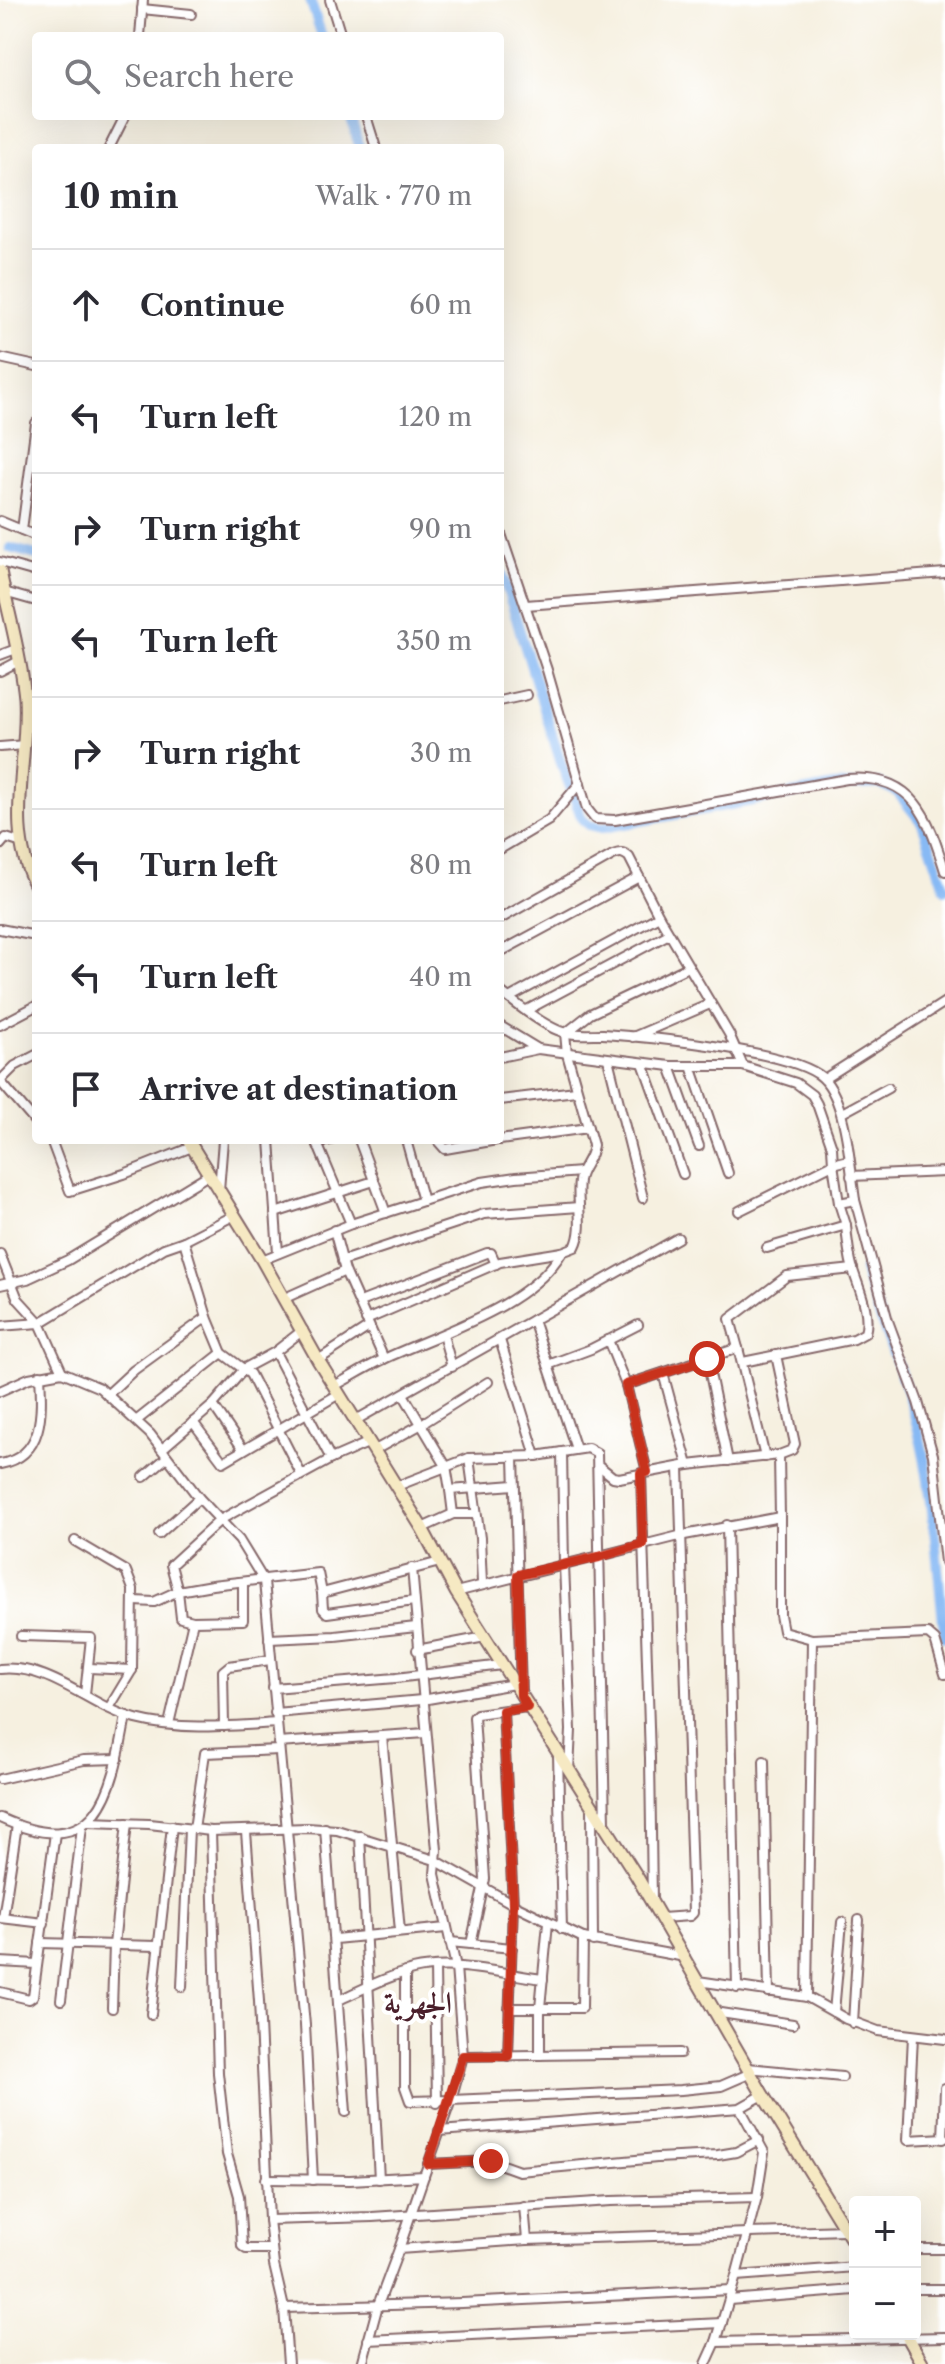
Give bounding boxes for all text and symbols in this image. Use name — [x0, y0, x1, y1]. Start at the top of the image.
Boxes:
search box — [32, 32, 504, 120]
icon: search — [60, 54, 104, 98]
text: Search here — [124, 58, 294, 95]
text: 10 min — [64, 175, 179, 217]
text: Walk · 770 m — [316, 180, 472, 212]
icon: ahead — [64, 283, 108, 327]
text: Continue — [140, 287, 285, 324]
text: 60 m — [409, 289, 472, 321]
icon: left — [64, 395, 108, 439]
text: Turn left — [140, 399, 277, 436]
text: 120 m — [398, 401, 472, 433]
icon: right — [64, 507, 108, 551]
text: Turn right — [140, 511, 300, 548]
text: 90 m — [409, 513, 472, 545]
icon: left — [64, 619, 108, 663]
text: Turn left — [140, 623, 277, 660]
text: 350 m — [396, 625, 472, 657]
icon: right — [64, 731, 108, 775]
text: Turn right — [140, 735, 300, 772]
text: 30 m — [410, 737, 472, 769]
icon: left — [64, 843, 108, 887]
text: Turn left — [140, 847, 277, 884]
text: 80 m — [409, 849, 472, 881]
icon: left — [64, 955, 108, 999]
text: Turn left — [140, 959, 277, 996]
text: 40 m — [409, 961, 472, 993]
icon: arrive — [64, 1067, 108, 1111]
text: Arrive at destination — [140, 1071, 458, 1108]
route start — [689, 1341, 725, 1377]
district label: الجهرية — [384, 1984, 452, 2022]
route end — [473, 2143, 509, 2179]
map controls — [849, 2196, 921, 2340]
button: + — [849, 2196, 921, 2268]
button: − — [849, 2268, 921, 2340]

